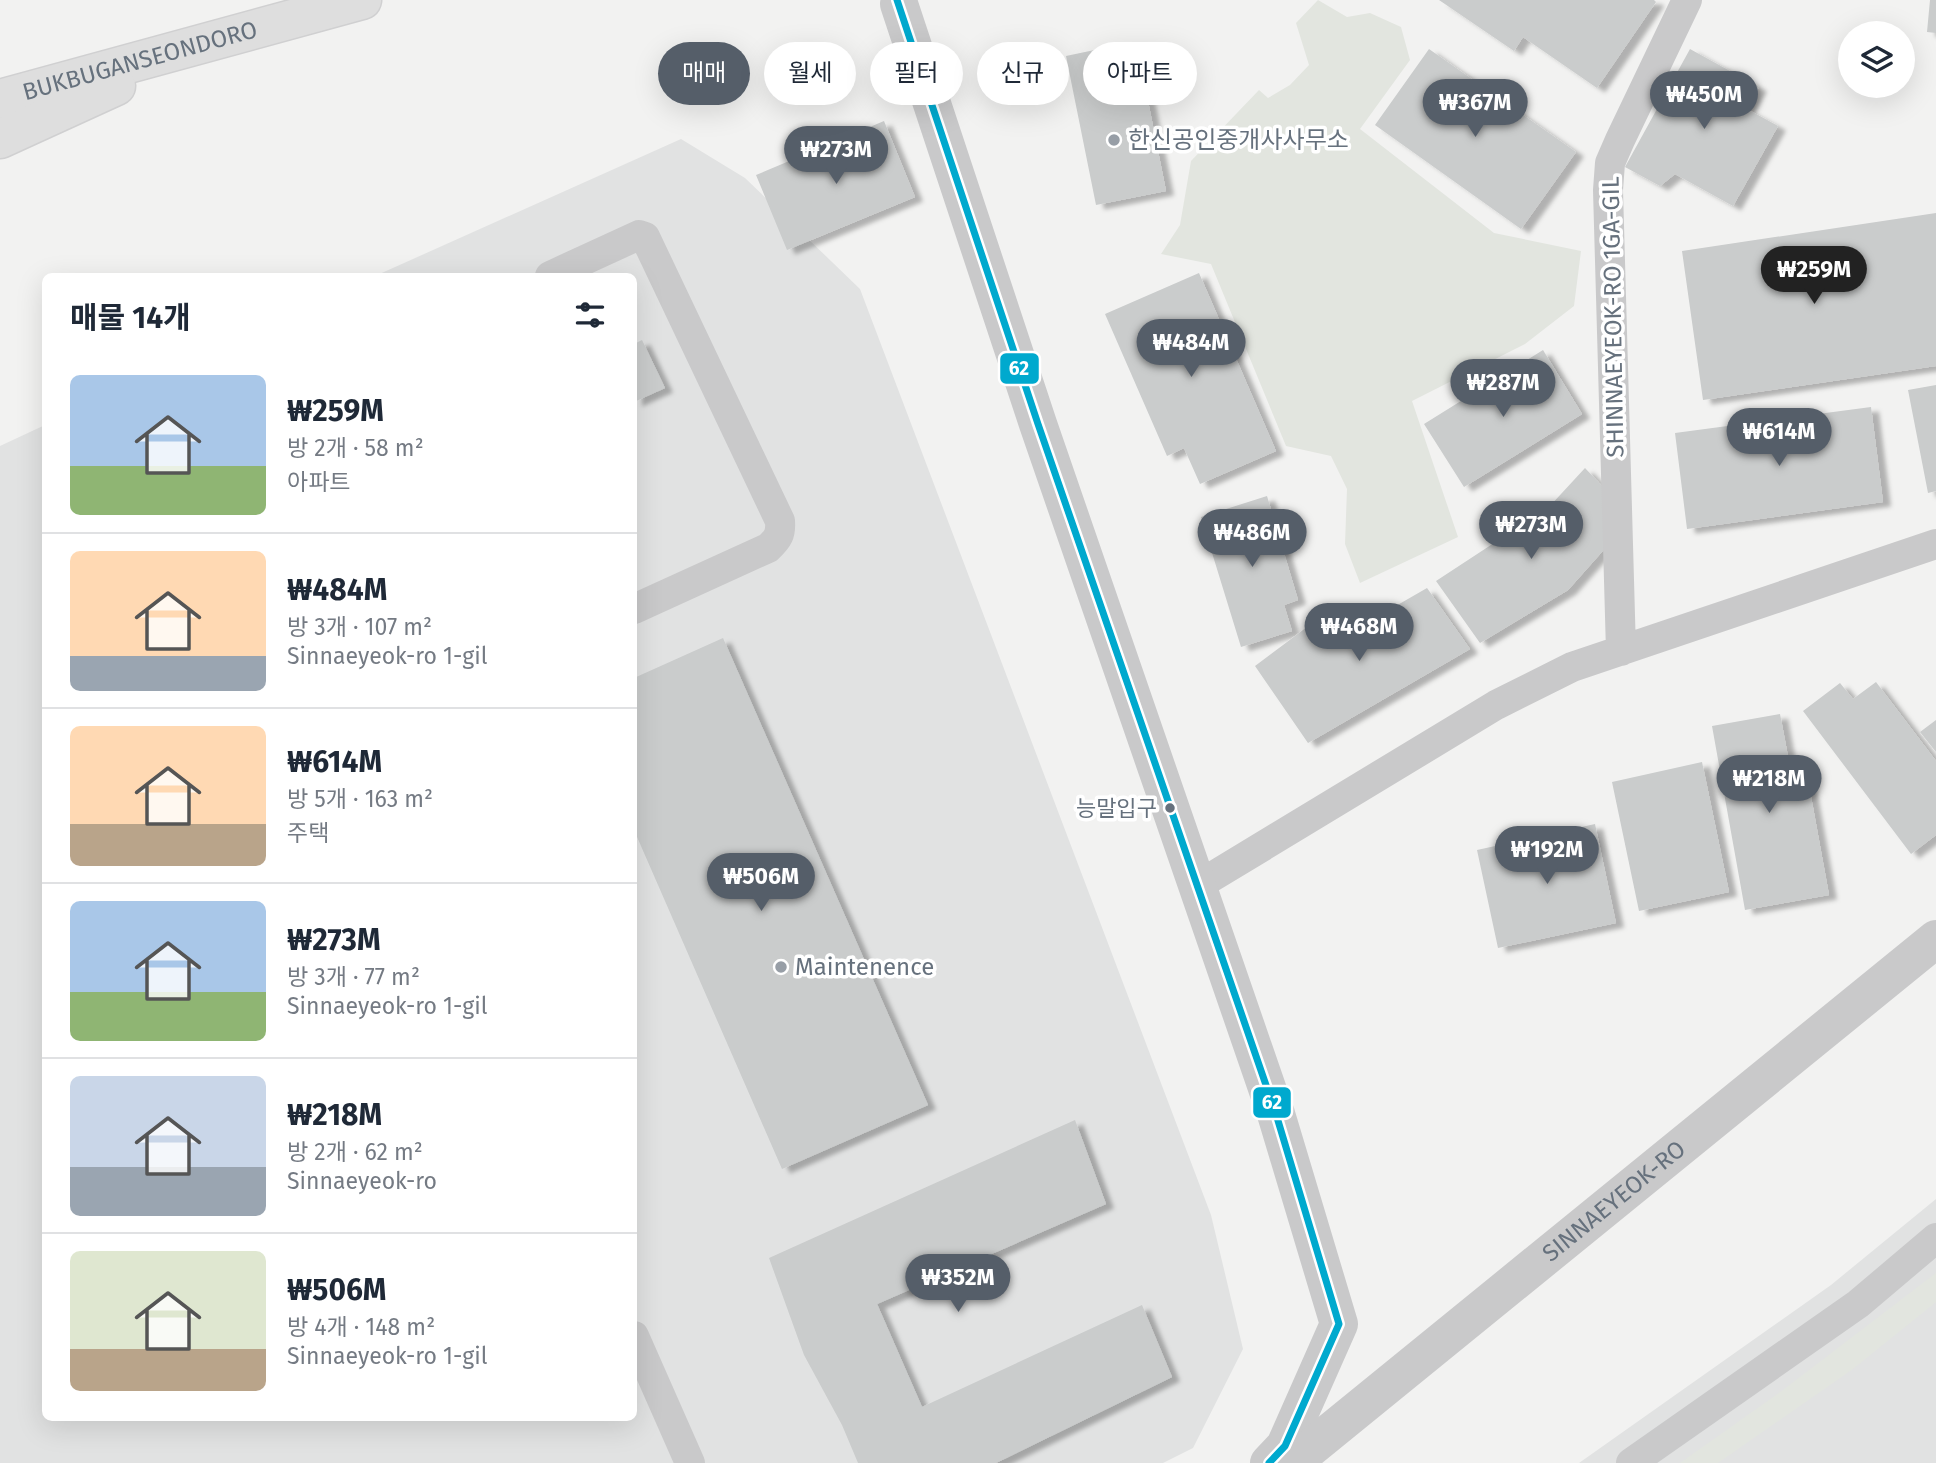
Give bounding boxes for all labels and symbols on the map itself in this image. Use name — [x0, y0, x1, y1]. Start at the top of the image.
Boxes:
street label: BUKBUGANSEONDORO — [19, 15, 260, 106]
pin: ₩450M — [1655, 72, 1753, 131]
pin: ₩367M — [1426, 80, 1524, 139]
place label: 한신공인중개사사무소 — [1128, 126, 1349, 154]
pin: ₩273M — [787, 127, 885, 186]
marker: 한신공인중개사사무소 — [1106, 132, 1122, 148]
street label: SHINNAEYEOK-RO 1GA-GIL — [1597, 176, 1629, 458]
pin: ₩259M — [1765, 246, 1863, 306]
pin: ₩484M — [1142, 320, 1240, 379]
line badge: 62 — [999, 352, 1040, 385]
text: 62 — [1009, 357, 1029, 380]
pin: ₩287M — [1454, 360, 1552, 419]
pin: ₩614M — [1730, 408, 1828, 468]
pin: ₩273M — [1482, 502, 1580, 561]
pin: ₩486M — [1203, 510, 1301, 569]
pin: ₩468M — [1310, 604, 1408, 663]
pin: ₩218M — [1720, 756, 1818, 815]
place label: 능말입구 — [1076, 795, 1157, 822]
marker: 능말입구 — [1163, 801, 1177, 815]
pin: ₩192M — [1498, 826, 1596, 886]
pin: ₩506M — [712, 853, 810, 913]
place label: Maintenence — [795, 953, 934, 981]
marker: Maintenence — [773, 959, 789, 975]
line badge: 62 — [1252, 1086, 1292, 1119]
text: 62 — [1262, 1091, 1282, 1114]
street label: SINNAEYEOK-RO — [1537, 1135, 1691, 1267]
pin: ₩352M — [909, 1254, 1007, 1314]

